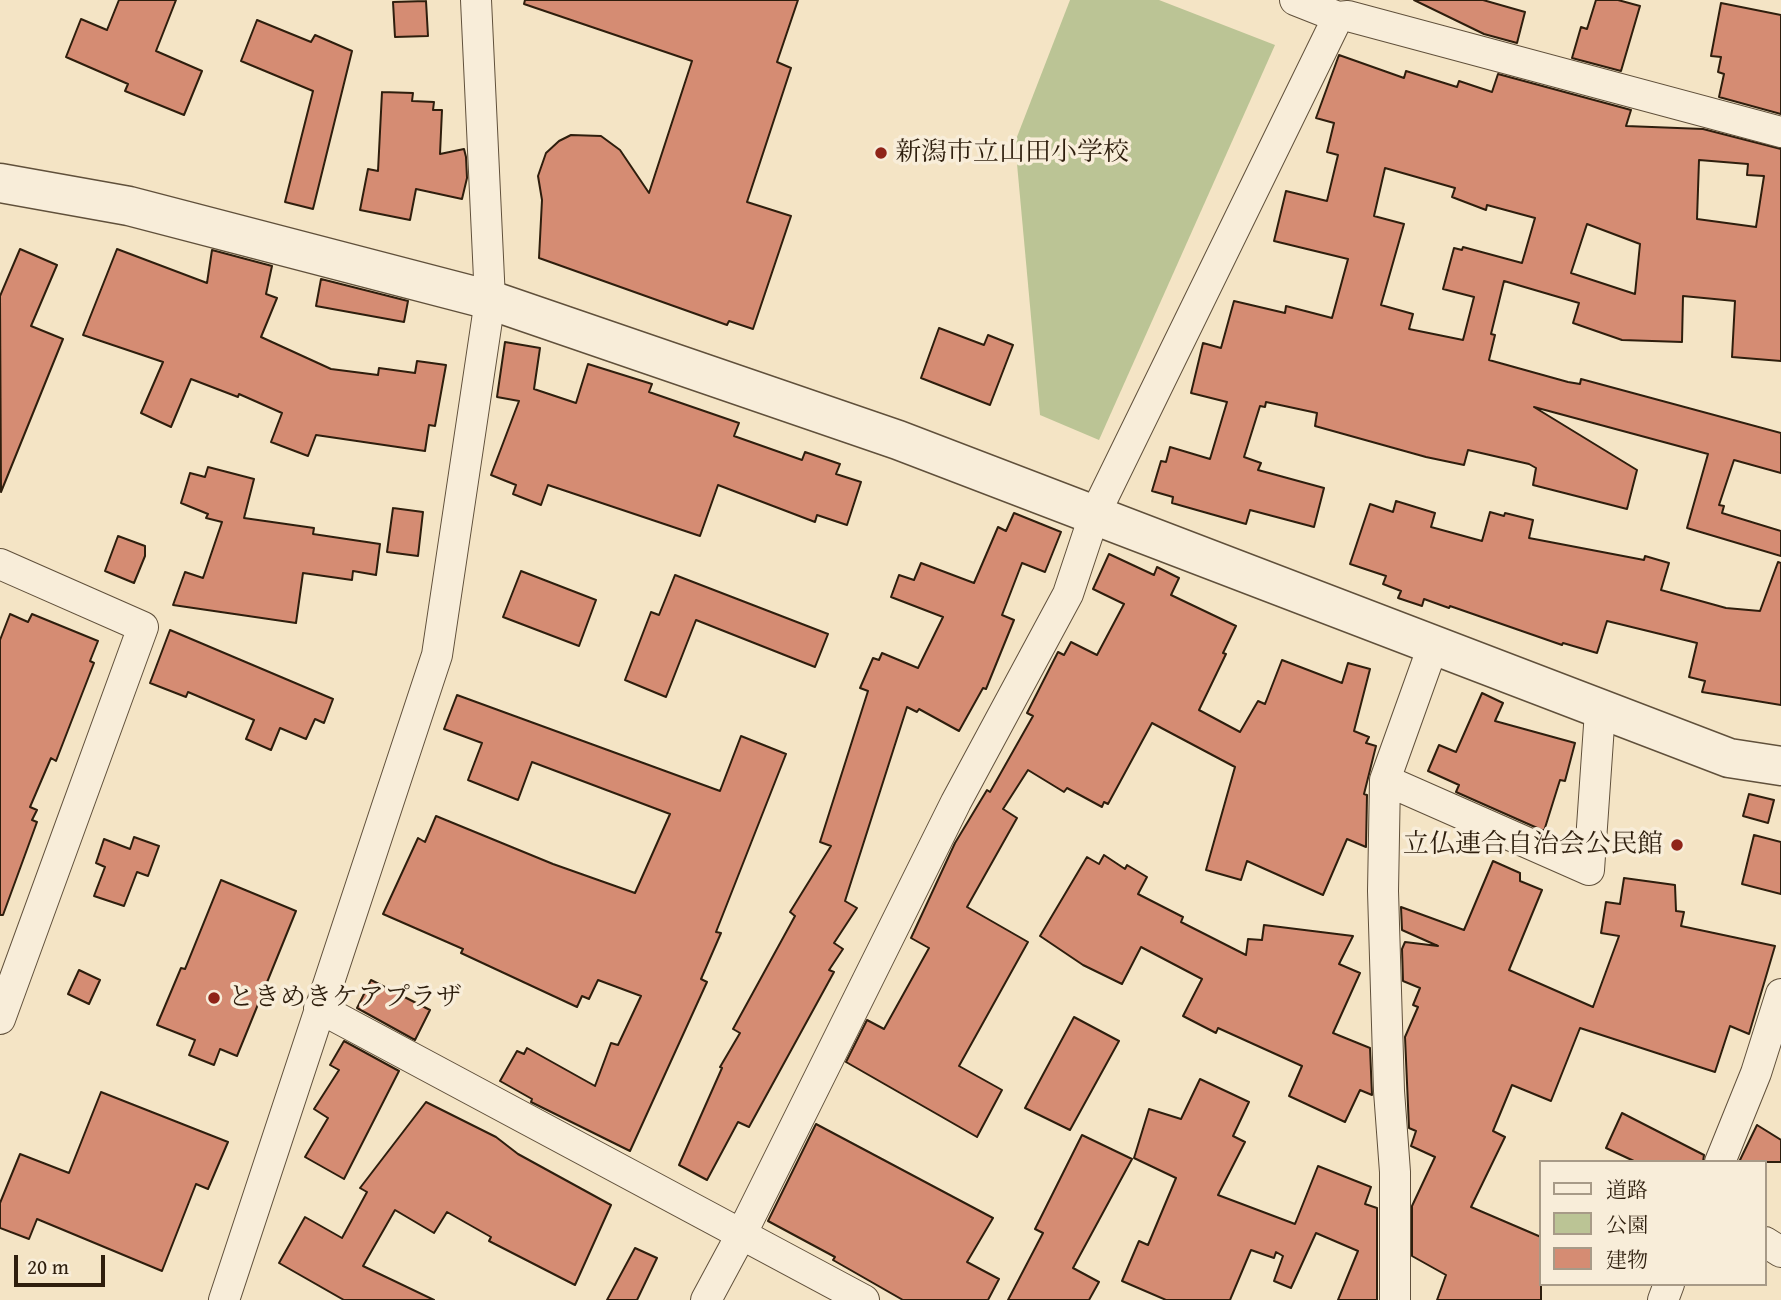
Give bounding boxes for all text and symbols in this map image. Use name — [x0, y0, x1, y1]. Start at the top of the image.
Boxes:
place label: 新潟市立山田小学校 — [895, 137, 1129, 169]
marker: 新潟市立山田小学校 — [873, 145, 889, 161]
place label: 立仏連合自治会公民館 — [1403, 829, 1663, 861]
marker: 立仏連合自治会公民館 — [1669, 837, 1685, 853]
place label: ときめきケアプラザ — [228, 982, 462, 1014]
marker: ときめきケアプラザ — [206, 990, 222, 1006]
legend — [1540, 1160, 1767, 1286]
text: 道路 — [1606, 1174, 1648, 1205]
text: 公園 — [1606, 1209, 1648, 1240]
scale bar — [18, 1240, 108, 1284]
text: 建物 — [1606, 1244, 1648, 1275]
text: 20 m — [27, 1251, 69, 1282]

